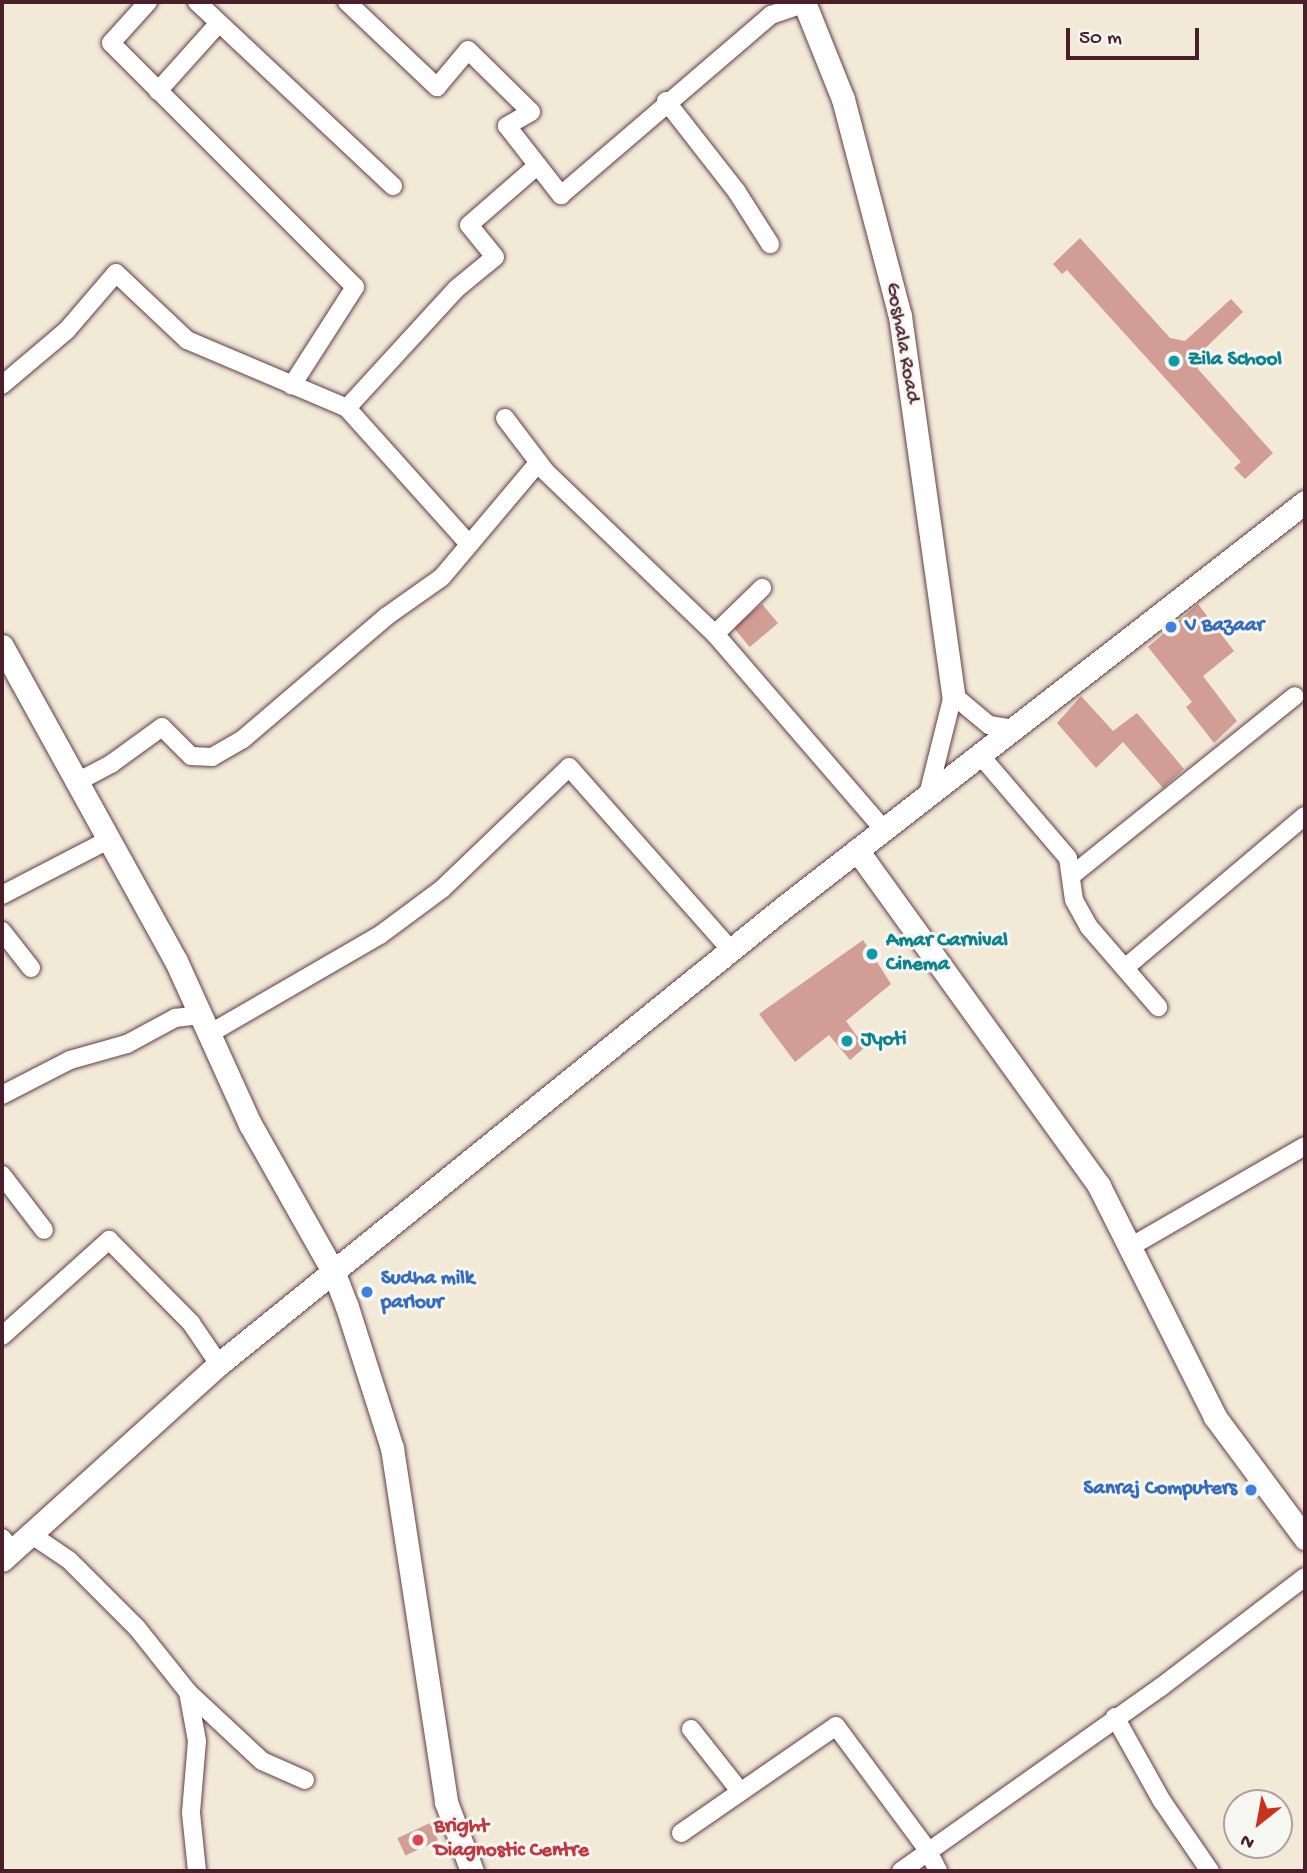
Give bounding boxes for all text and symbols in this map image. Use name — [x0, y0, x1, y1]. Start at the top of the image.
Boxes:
scale bar — [1069, 14, 1202, 58]
text: 50 m — [1079, 27, 1122, 52]
street label: Goshala Road — [878, 281, 924, 405]
place label: Zila School — [1188, 348, 1282, 374]
marker: Zila School — [1166, 353, 1182, 369]
place label: V Bazaar — [1185, 614, 1264, 640]
marker: V Bazaar — [1163, 619, 1179, 635]
place label: Amar Carnival Cinema — [886, 929, 1008, 979]
marker: Amar Carnival Cinema — [864, 946, 880, 962]
place label: Jyoti — [861, 1028, 906, 1054]
marker: Jyoti — [839, 1033, 855, 1049]
place label: Sudha milk parlour — [381, 1267, 474, 1317]
marker: Sudha milk parlour — [359, 1284, 375, 1300]
place label: Sanraj Computers — [1083, 1477, 1237, 1503]
marker: Sanraj Computers — [1243, 1482, 1259, 1498]
north arrow — [1223, 1789, 1293, 1859]
place label: Bright Diagnostic Centre — [434, 1815, 589, 1865]
text: N — [1237, 1828, 1259, 1854]
marker: Bright Diagnostic Centre — [408, 1830, 428, 1850]

